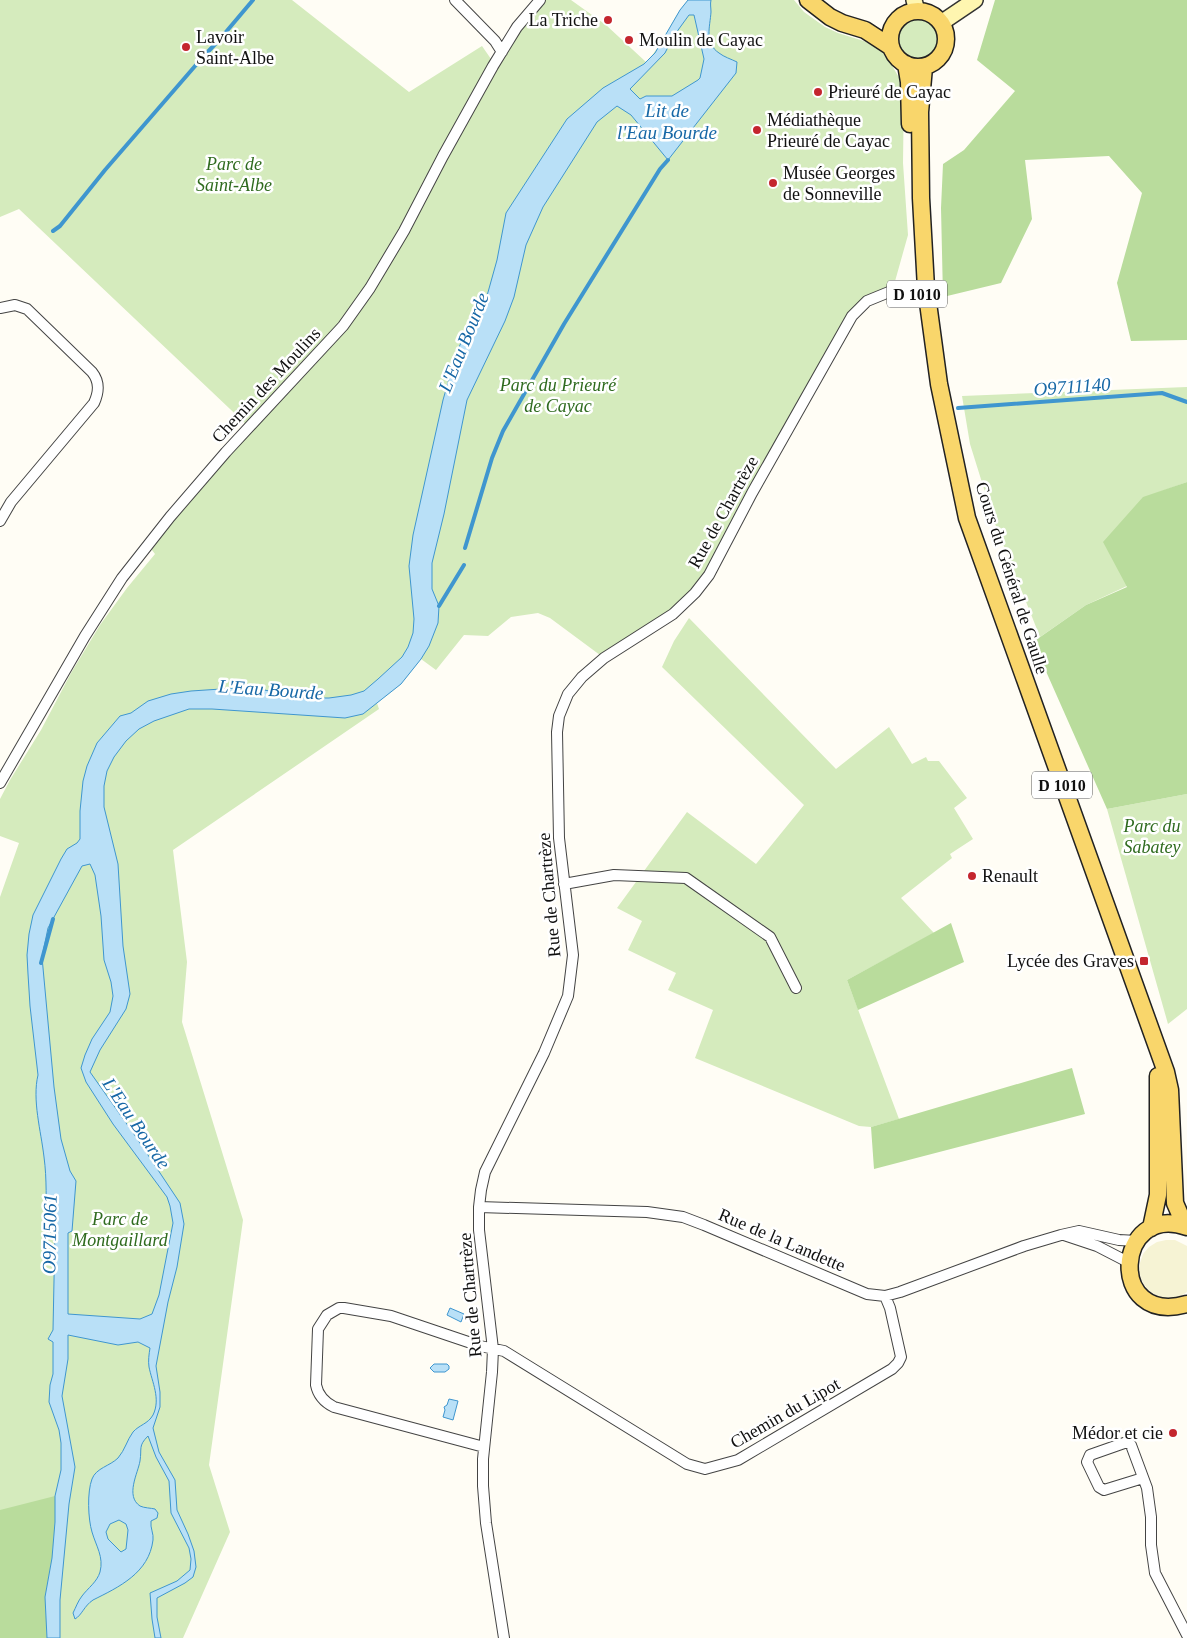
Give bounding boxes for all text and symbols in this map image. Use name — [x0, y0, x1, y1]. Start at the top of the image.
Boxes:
place label: La Triche — [529, 10, 598, 30]
marker: La Triche — [602, 14, 614, 26]
place label: Lavoir Saint-Albe — [196, 27, 274, 68]
place label: Moulin de Cayac — [639, 30, 763, 50]
marker: Moulin de Cayac — [623, 34, 635, 46]
marker: Lavoir Saint-Albe — [180, 41, 192, 53]
place label: Prieuré de Cayac — [828, 82, 951, 102]
marker: Prieuré de Cayac — [812, 86, 824, 98]
water label: Lit de l'Eau Bourde — [617, 100, 717, 143]
place label: Médiathèque Prieuré de Cayac — [767, 110, 890, 151]
marker: Médiathèque Prieuré de Cayac — [751, 124, 763, 136]
park label: Parc de Saint-Albe — [196, 154, 272, 195]
place label: Musée Georges de Sonneville — [783, 163, 895, 204]
marker: Musée Georges de Sonneville — [767, 177, 779, 189]
road number: D 1010 — [887, 280, 947, 308]
water label: L'Eau Bourde — [434, 289, 493, 396]
street label: Chemin des Moulins — [208, 323, 324, 447]
water label: O9711140 — [1033, 373, 1112, 400]
park label: Parc du Prieuré de Cayac — [499, 375, 617, 416]
street label: Rue de Chartrèze — [684, 453, 762, 571]
street label: Cours du Général de Gaulle — [971, 479, 1053, 677]
water label: L'Eau Bourde — [217, 675, 324, 704]
road number: D 1010 — [1032, 772, 1092, 798]
park label: Parc du Sabatey — [1123, 816, 1180, 857]
street label: Rue de Chartrèze — [534, 832, 564, 958]
place label: Renault — [982, 866, 1038, 886]
marker: Renault — [966, 870, 978, 882]
place label: Lycée des Graves — [1007, 951, 1134, 971]
marker: Lycée des Graves — [1138, 955, 1150, 967]
water label: L'Eau Bourde — [98, 1073, 175, 1173]
water label: O9715061 — [38, 1194, 61, 1274]
street label: Rue de la Landette — [716, 1204, 848, 1276]
park label: Parc de Montgaillard — [71, 1209, 169, 1250]
street label: Rue de Chartrèze — [455, 1232, 485, 1358]
street label: Chemin du Lipot — [727, 1374, 843, 1452]
place label: Médor et cie — [1072, 1423, 1163, 1443]
marker: Médor et cie — [1167, 1427, 1179, 1439]

